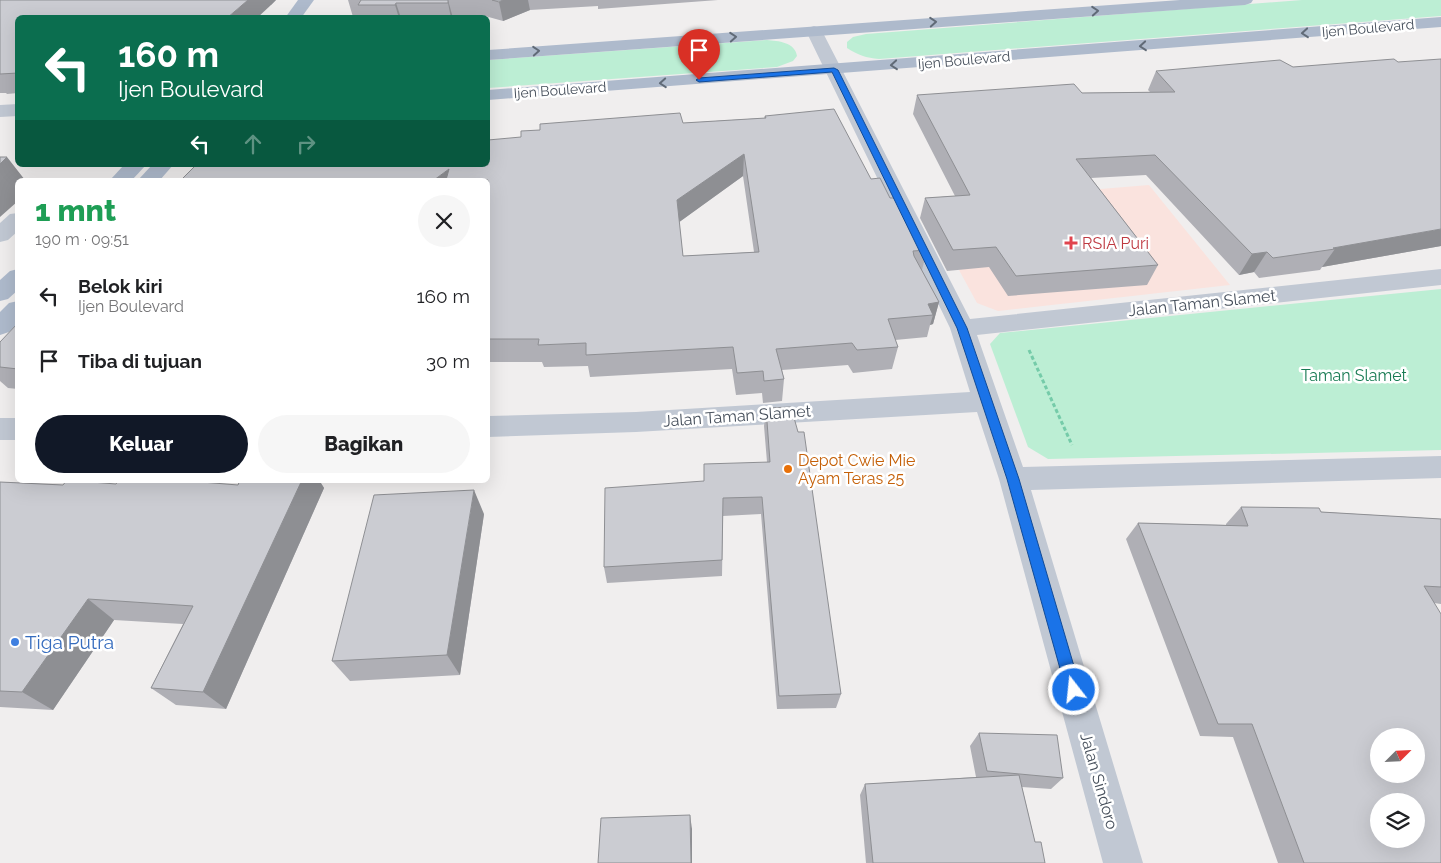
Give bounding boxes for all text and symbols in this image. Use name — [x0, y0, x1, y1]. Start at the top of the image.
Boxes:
one-way arrow — [1091, 5, 1099, 16]
street label: Ijen Boulevard — [1321, 16, 1415, 40]
one-way arrow — [929, 17, 937, 28]
one-way arrow — [1301, 27, 1309, 38]
pin — [678, 29, 720, 80]
one-way arrow — [729, 31, 737, 42]
text: 160 m — [118, 34, 219, 75]
icon: left — [35, 35, 100, 100]
icon: arrive — [685, 36, 713, 64]
one-way arrow — [1139, 40, 1147, 51]
one-way arrow — [532, 46, 540, 57]
street label: Ijen Boulevard — [917, 48, 1011, 72]
one-way arrow — [890, 60, 898, 71]
text: Ijen Boulevard — [118, 76, 264, 102]
one-way arrow — [659, 77, 667, 88]
street label: Ijen Boulevard — [513, 79, 607, 101]
icon: left — [186, 130, 214, 158]
icon: ahead — [239, 130, 267, 158]
icon: right — [292, 130, 320, 158]
text: 1 mnt — [35, 193, 116, 228]
button: close — [418, 195, 470, 247]
text: 190 m · 09:51 — [35, 230, 129, 249]
place label: RSIA Puri — [1082, 234, 1149, 253]
marker: RSIA Puri — [1064, 236, 1078, 250]
text: Belok kiri — [78, 275, 163, 297]
icon: left — [35, 282, 63, 310]
text: 160 m — [416, 285, 470, 307]
street label: Jalan Taman Slamet — [1127, 286, 1277, 320]
text: Ijen Boulevard — [78, 297, 184, 316]
icon: arrive — [35, 347, 63, 375]
text: Tiba di tujuan — [78, 350, 202, 372]
text: 30 m — [426, 350, 470, 372]
park label: Taman Slamet — [1301, 366, 1408, 385]
street label: Jalan Taman Slamet — [662, 401, 812, 431]
button: Keluar — [35, 415, 248, 473]
button: Bagikan — [258, 415, 470, 473]
place label: Depot Cwie Mie Ayam Teras 25 — [798, 451, 915, 488]
marker: Depot Cwie Mie Ayam Teras 25 — [782, 463, 794, 475]
place label: Tiga Putra — [25, 631, 114, 653]
marker: Tiga Putra — [9, 636, 21, 648]
position arrow — [1047, 663, 1099, 715]
north arrow — [1370, 728, 1425, 782]
map controls — [1370, 728, 1425, 848]
street label: Jalan Sindoro — [1076, 730, 1122, 832]
button: layers — [1370, 793, 1425, 848]

